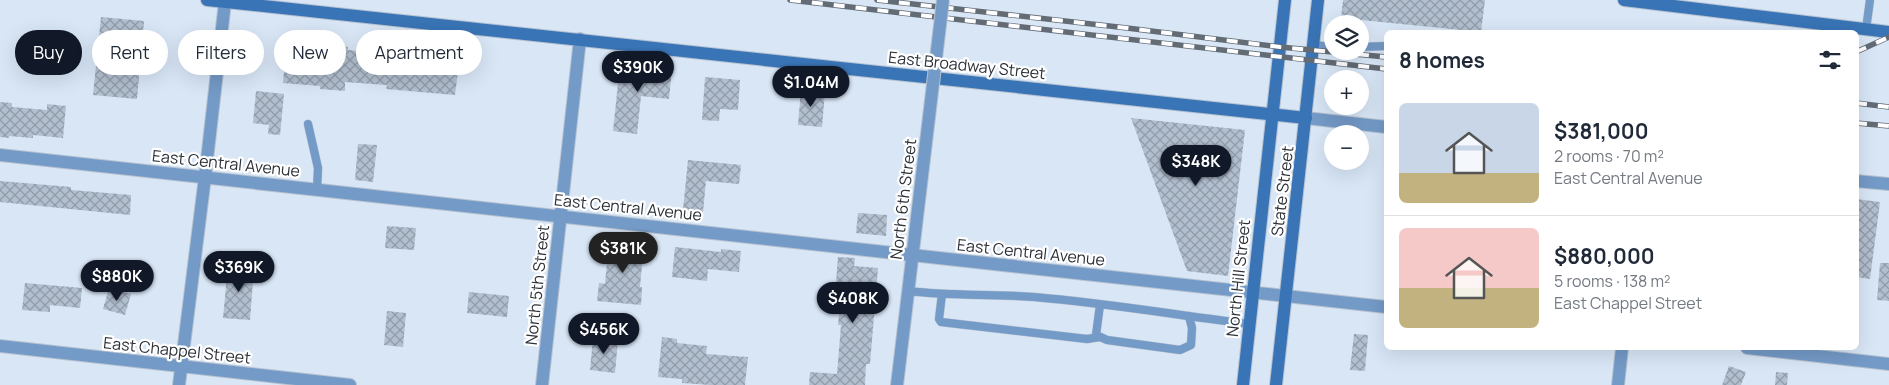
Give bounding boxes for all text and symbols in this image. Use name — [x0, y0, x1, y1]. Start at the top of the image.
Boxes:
map controls — [1324, 15, 1369, 170]
button: layers — [1324, 15, 1369, 60]
chip: Buy — [15, 30, 82, 75]
chip: Rent — [92, 30, 168, 75]
chip: Filters — [178, 30, 264, 75]
chip: New — [274, 30, 346, 75]
chip: Apartment — [356, 30, 482, 75]
street label: East Broadway Street — [887, 46, 1047, 84]
text: 8 homes — [1399, 46, 1485, 74]
icon: filters — [1816, 46, 1844, 74]
pin: $390K — [603, 51, 673, 93]
text: $390K — [613, 56, 663, 78]
pin: $1.04M — [770, 66, 852, 108]
button: + — [1324, 70, 1369, 115]
text: $1.04M — [783, 71, 839, 93]
text: $381,000 — [1554, 117, 1648, 145]
icon: home — [1439, 123, 1499, 183]
button: − — [1324, 125, 1369, 170]
street label: North 6th Street — [885, 137, 921, 261]
street label: East Central Avenue — [151, 144, 301, 182]
pin: $348K — [1161, 144, 1231, 187]
street label: State Street — [1266, 145, 1298, 237]
text: 2 rooms · 70 m² — [1554, 145, 1664, 167]
text: $348K — [1171, 150, 1221, 172]
text: East Central Avenue — [1554, 167, 1703, 189]
street label: East Central Avenue — [553, 188, 703, 226]
street label: North Hill Street — [1221, 218, 1255, 338]
street label: North 5th Street — [520, 224, 554, 346]
pin: $381K — [588, 232, 658, 274]
street label: East Central Avenue — [956, 233, 1106, 271]
text: $381K — [600, 237, 646, 259]
text: $880,000 — [1554, 242, 1655, 270]
icon: home — [1439, 248, 1499, 308]
pin: $369K — [204, 250, 274, 293]
text: $369K — [214, 256, 264, 278]
pin: $880K — [82, 260, 152, 302]
text: $880K — [92, 265, 142, 287]
text: 5 rooms · 138 m² — [1554, 270, 1671, 292]
pin: $408K — [818, 282, 888, 324]
text: $408K — [828, 287, 878, 309]
text: East Chappel Street — [1554, 292, 1702, 314]
pin: $456K — [569, 312, 639, 355]
text: $456K — [579, 318, 629, 340]
street label: East Chappel Street — [102, 331, 252, 369]

